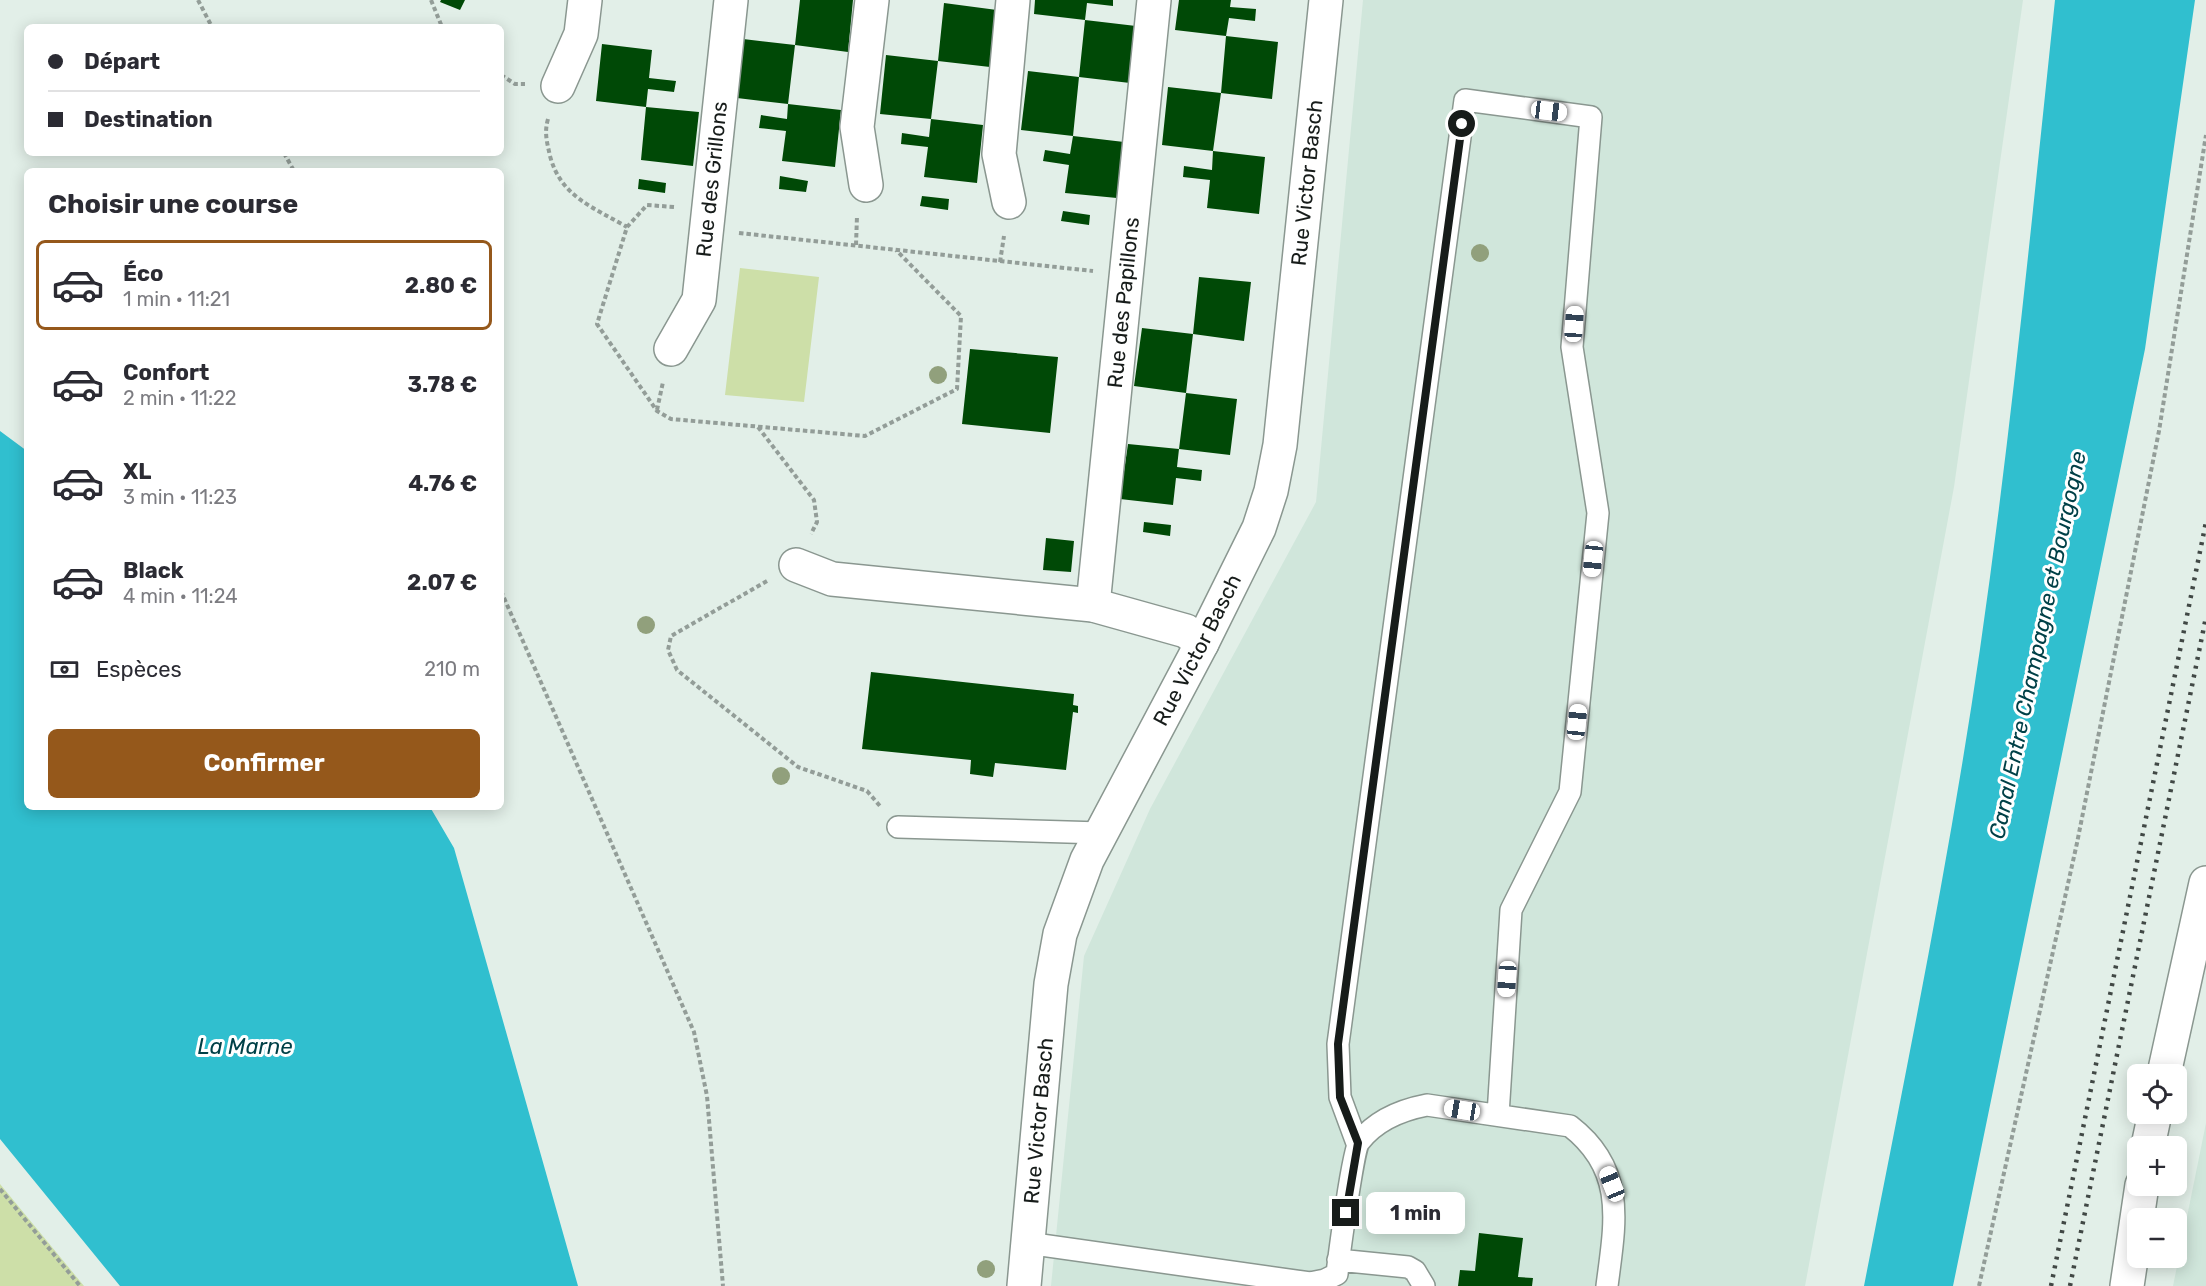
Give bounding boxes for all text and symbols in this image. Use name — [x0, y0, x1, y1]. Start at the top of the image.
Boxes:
text: Départ — [84, 48, 160, 75]
street label: Rue Victor Basch — [1286, 99, 1328, 267]
street label: Rue des Grillons — [691, 100, 732, 258]
car — [1530, 100, 1568, 122]
text: Destination — [84, 106, 213, 133]
route start — [1448, 110, 1475, 137]
text: Choisir une course — [48, 188, 298, 220]
street label: Rue des Papillons — [1102, 216, 1144, 389]
icon: car — [51, 258, 105, 312]
text: Éco — [123, 260, 163, 287]
text: 2.80 € — [405, 272, 477, 299]
text: 1 min · 11:21 — [123, 287, 230, 311]
car — [1564, 305, 1584, 343]
icon: car — [51, 357, 105, 411]
text: Confort — [123, 359, 209, 386]
text: 3.78 € — [407, 371, 477, 398]
text: 2 min · 11:22 — [123, 386, 237, 410]
water label: Canal Entre Champagne et Bourgogne — [1983, 449, 2092, 841]
icon: car — [51, 456, 105, 510]
text: XL — [123, 458, 151, 485]
text: 4.76 € — [408, 470, 477, 497]
text: 3 min · 11:23 — [123, 485, 237, 509]
car — [1582, 540, 1604, 578]
icon: car — [51, 555, 105, 609]
text: Black — [123, 557, 184, 584]
text: 2.07 € — [407, 569, 477, 596]
street label: Rue Victor Basch — [1148, 570, 1246, 730]
text: 4 min · 11:24 — [123, 584, 238, 608]
icon: cash — [48, 653, 81, 686]
text: Espèces — [96, 656, 182, 683]
text: 210 m — [424, 657, 480, 681]
car — [1566, 703, 1588, 741]
button: Confirmer — [48, 729, 480, 798]
car — [1497, 960, 1517, 998]
water label: La Marne — [197, 1033, 293, 1060]
street label: Rue Victor Basch — [1018, 1036, 1058, 1205]
map controls — [2127, 1064, 2187, 1268]
button: locate — [2127, 1064, 2187, 1124]
car — [1443, 1098, 1481, 1122]
button: + — [2127, 1136, 2187, 1196]
car — [1597, 1164, 1627, 1204]
callout: 1 min — [1367, 1192, 1466, 1234]
route end — [1332, 1199, 1359, 1226]
text: 1 min — [1390, 1201, 1441, 1225]
button: − — [2127, 1208, 2187, 1268]

